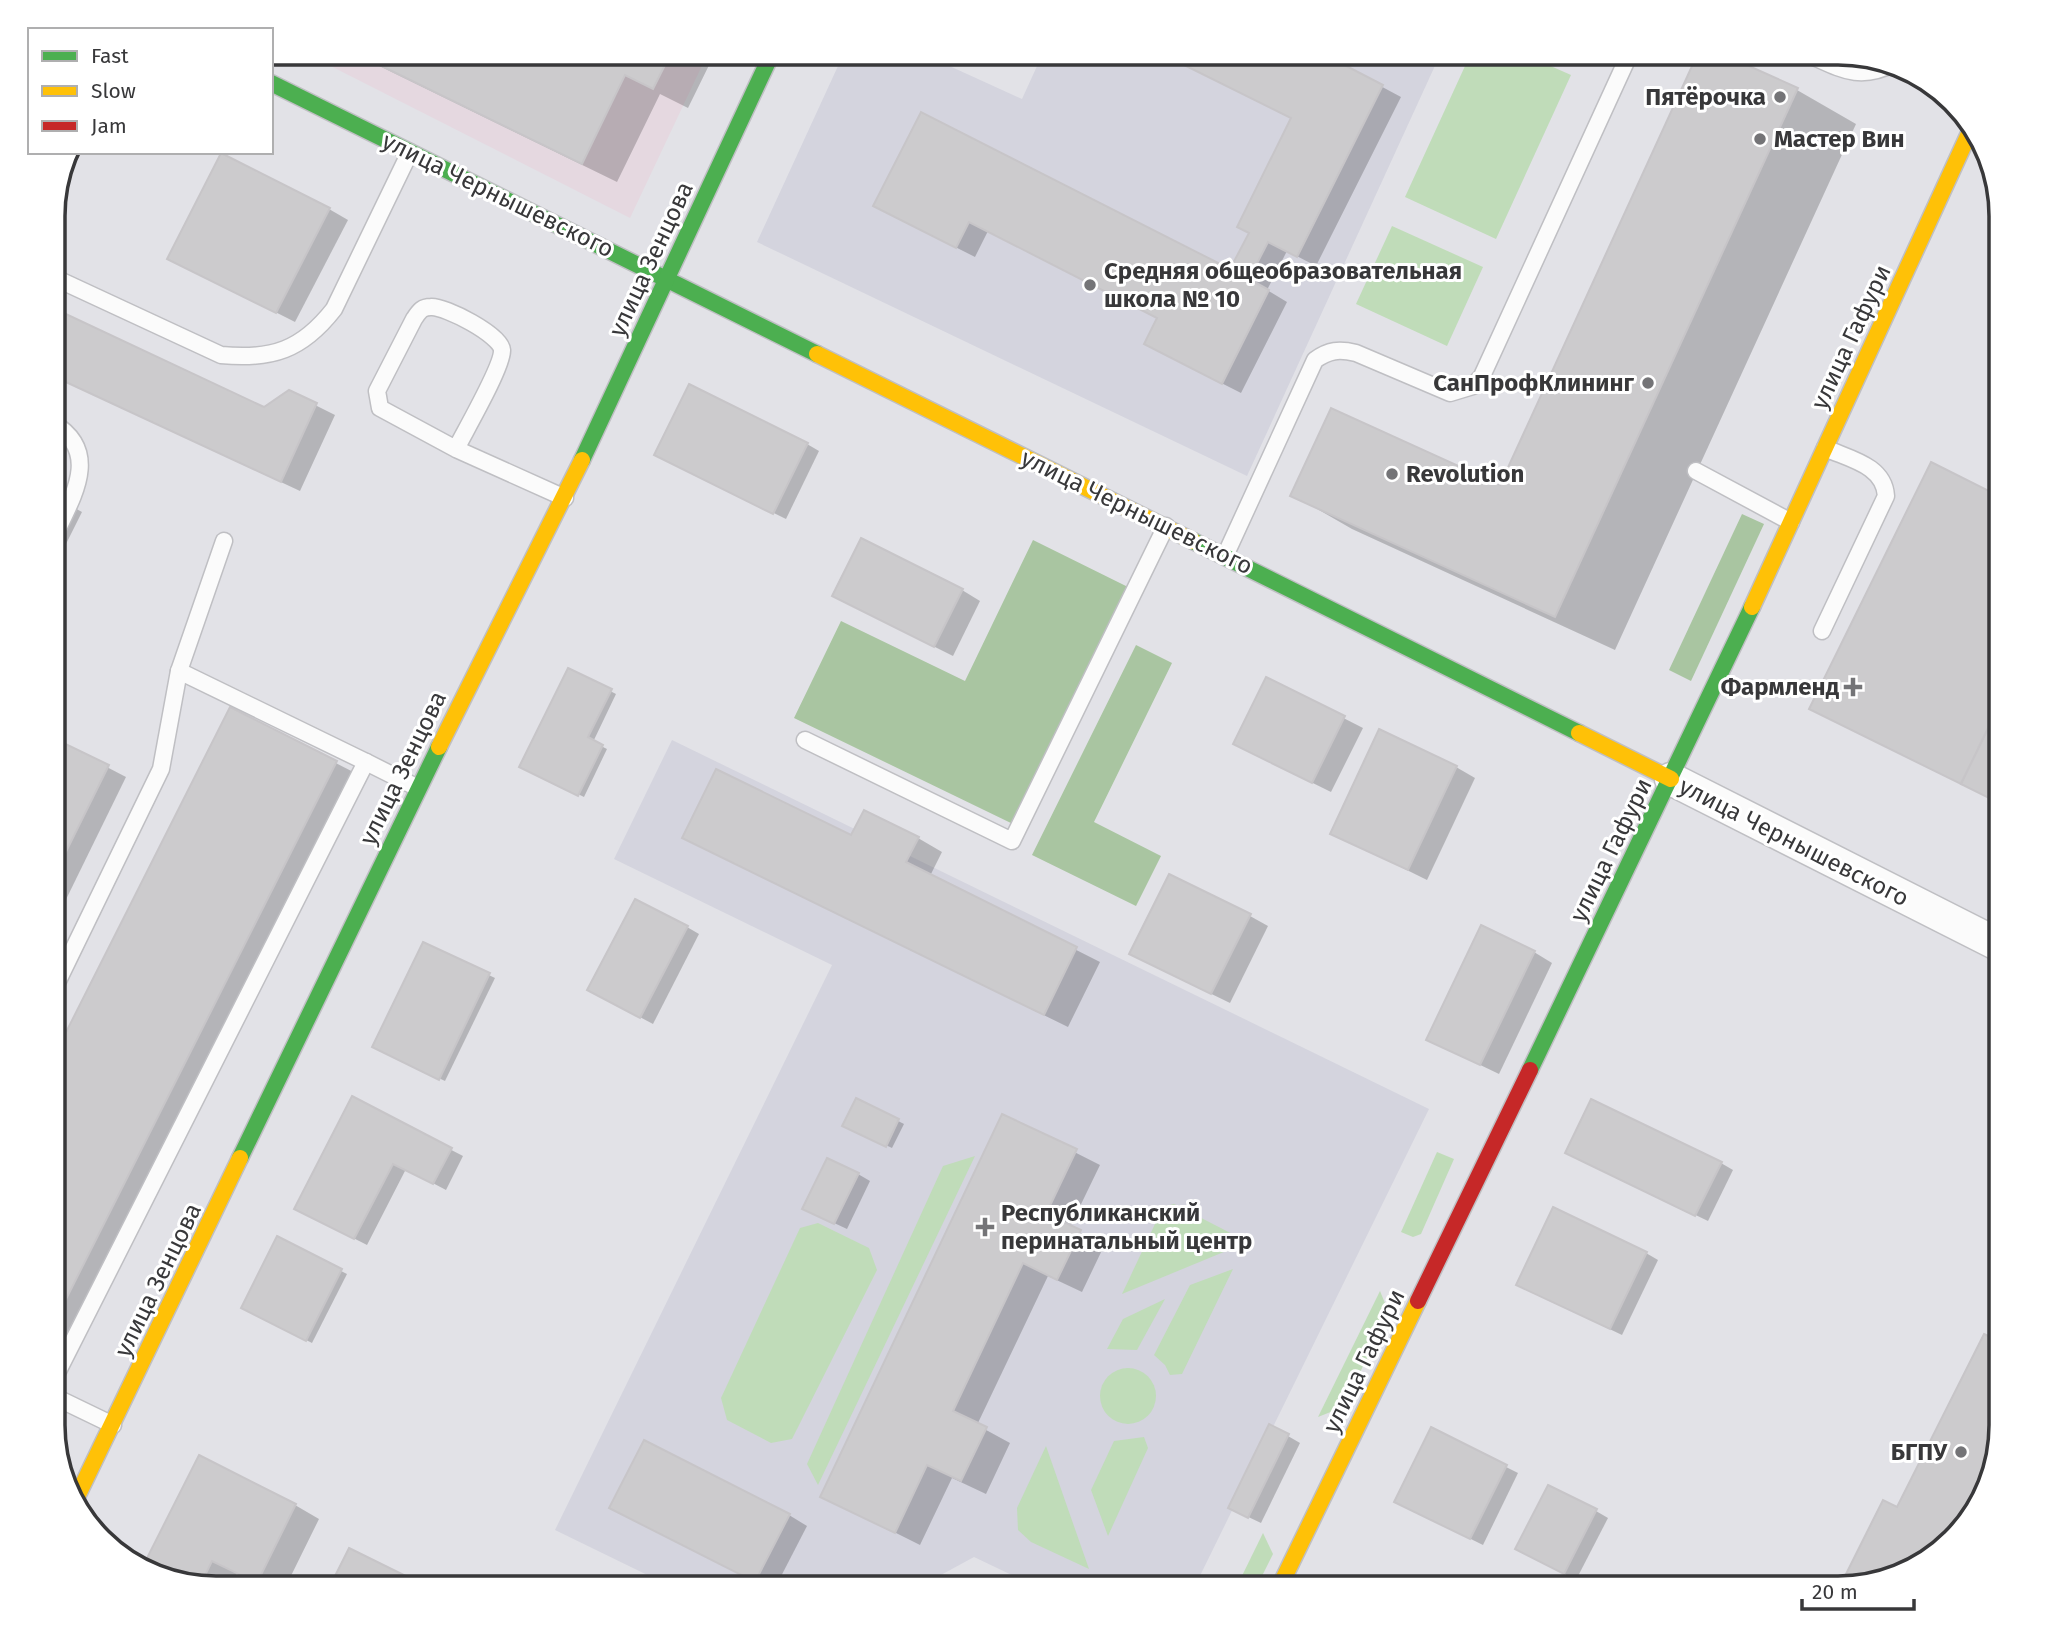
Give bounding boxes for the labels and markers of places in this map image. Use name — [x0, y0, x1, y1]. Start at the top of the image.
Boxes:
place label: Пятёрочка — [1645, 83, 1766, 111]
marker: Пятёрочка — [1772, 89, 1788, 105]
place label: Мастер Вин — [1774, 125, 1905, 153]
marker: Мастер Вин — [1752, 131, 1768, 147]
place label: Средняя общеобразовательная школа № 10 — [1104, 257, 1462, 313]
marker: Средняя общеобразовательная школа № 10 — [1082, 277, 1098, 293]
place label: СанПрофКлининг — [1433, 369, 1635, 397]
marker: СанПрофКлининг — [1640, 375, 1656, 391]
place label: Revolution — [1406, 460, 1524, 488]
marker: Revolution — [1384, 466, 1400, 482]
place label: Фармленд — [1721, 673, 1840, 701]
marker: Фармленд — [1845, 679, 1861, 695]
place label: Республиканский перинатальный центр — [1001, 1199, 1252, 1255]
marker: Республиканский перинатальный центр — [975, 1217, 995, 1237]
place label: БГПУ — [1891, 1438, 1948, 1466]
marker: БГПУ — [1953, 1444, 1969, 1460]

